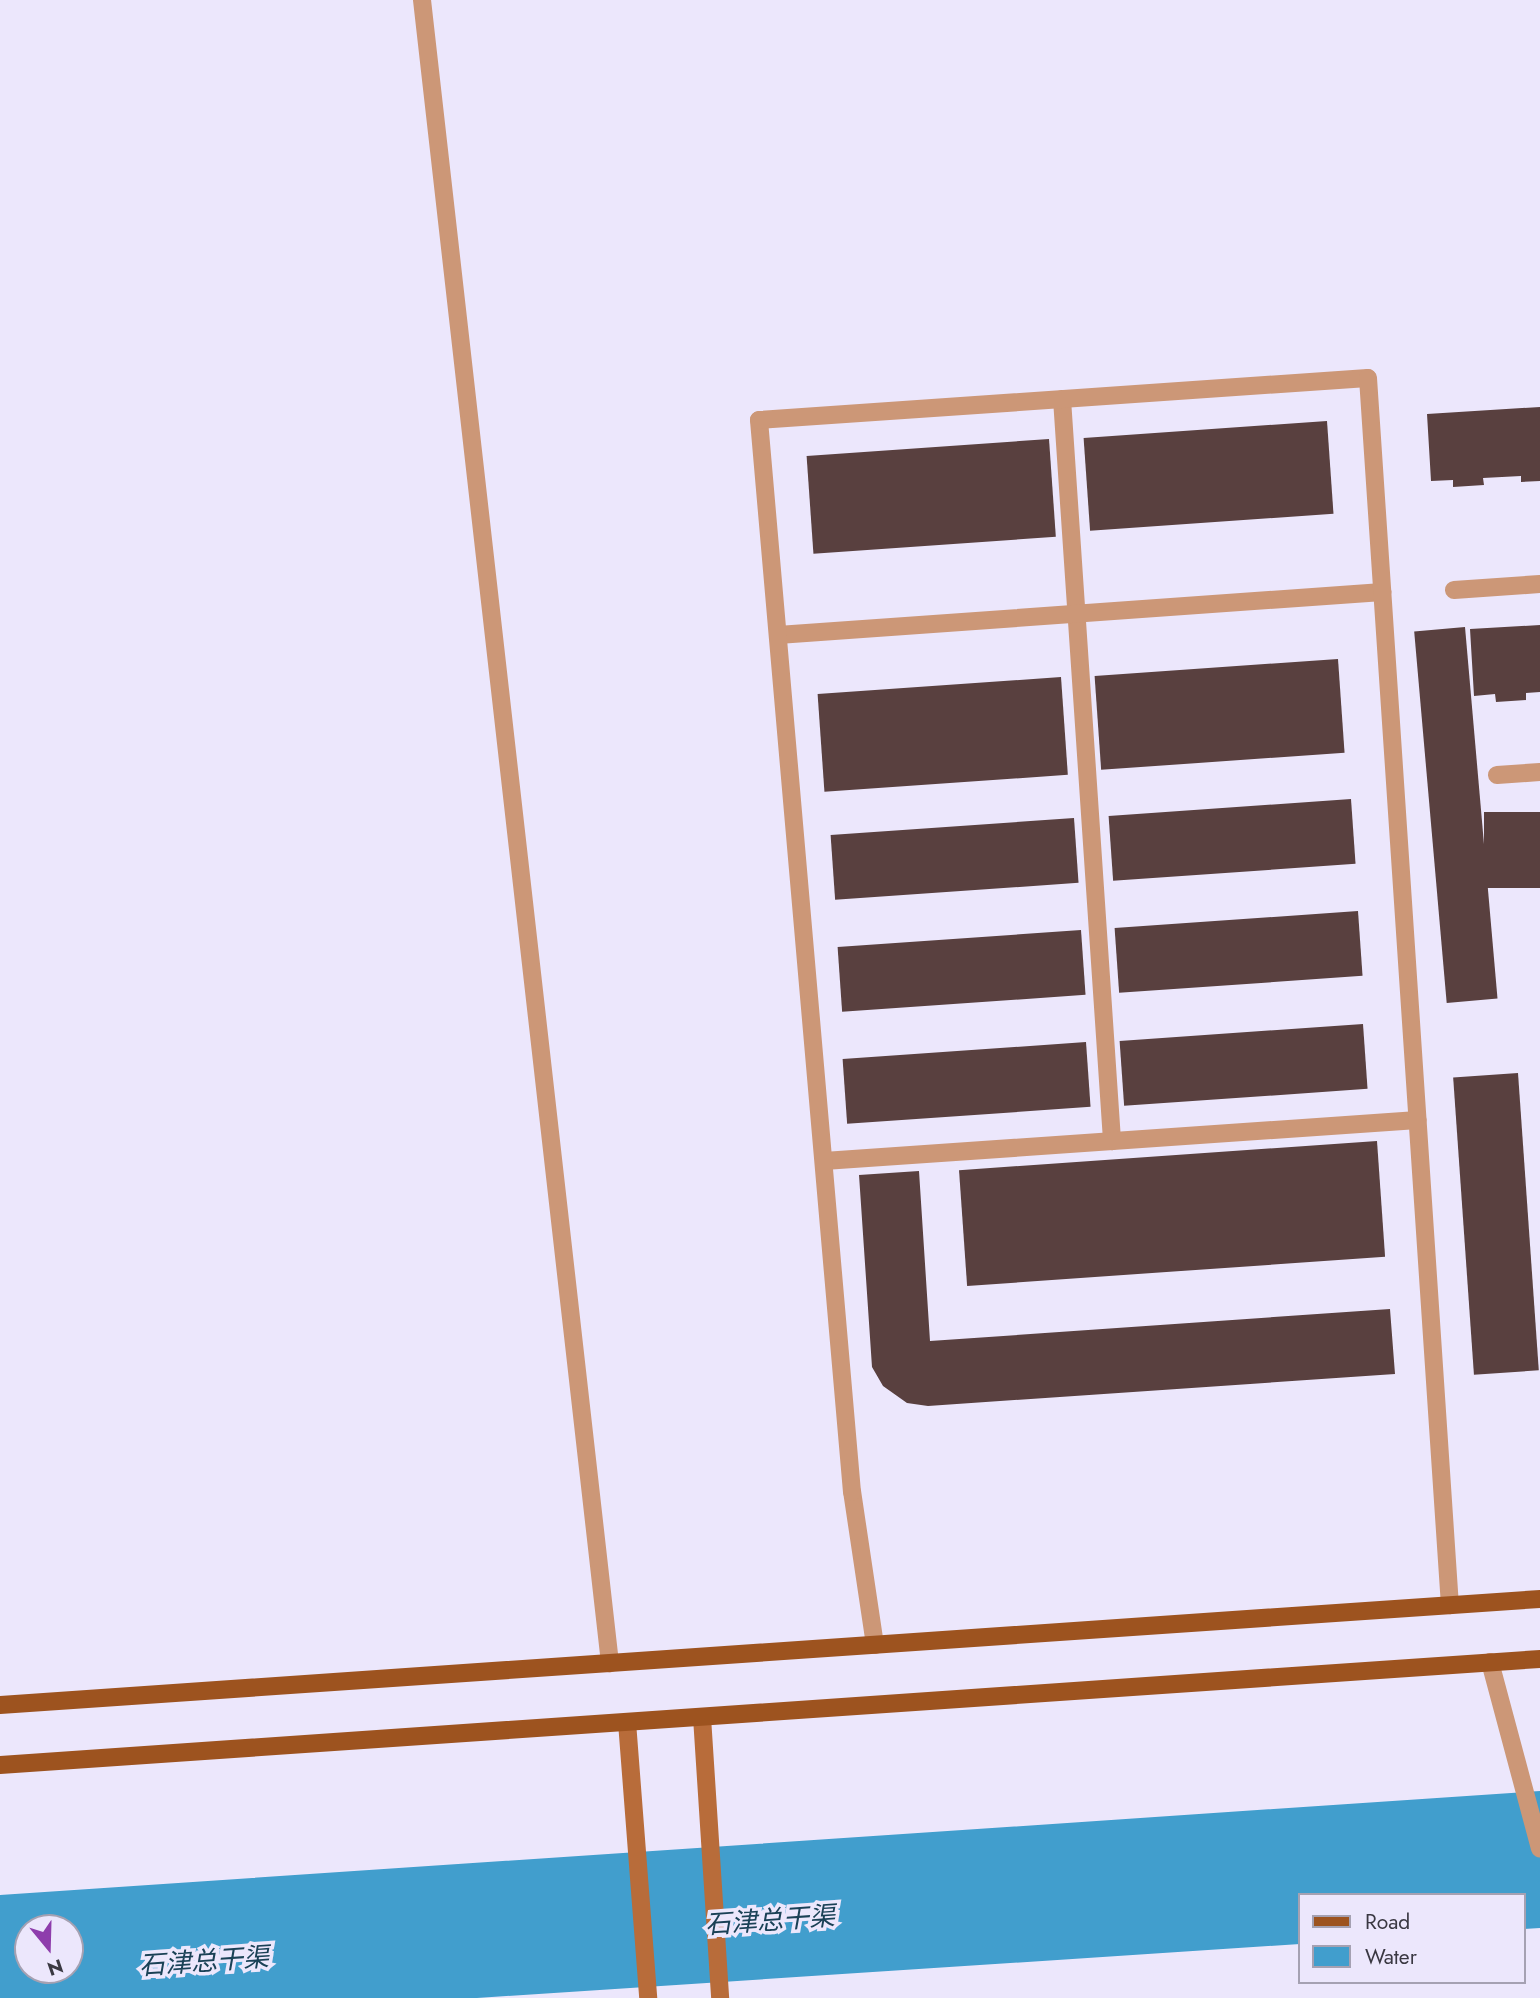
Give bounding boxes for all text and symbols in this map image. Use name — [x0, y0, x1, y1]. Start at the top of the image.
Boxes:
legend — [1298, 1893, 1526, 1984]
water label: 石津总干渠 — [704, 1901, 836, 1941]
text: Road — [1365, 1907, 1410, 1937]
north arrow — [14, 1914, 84, 1984]
water label: 石津总干渠 — [138, 1942, 270, 1982]
text: Water — [1365, 1942, 1417, 1972]
text: N — [44, 1952, 67, 1983]

